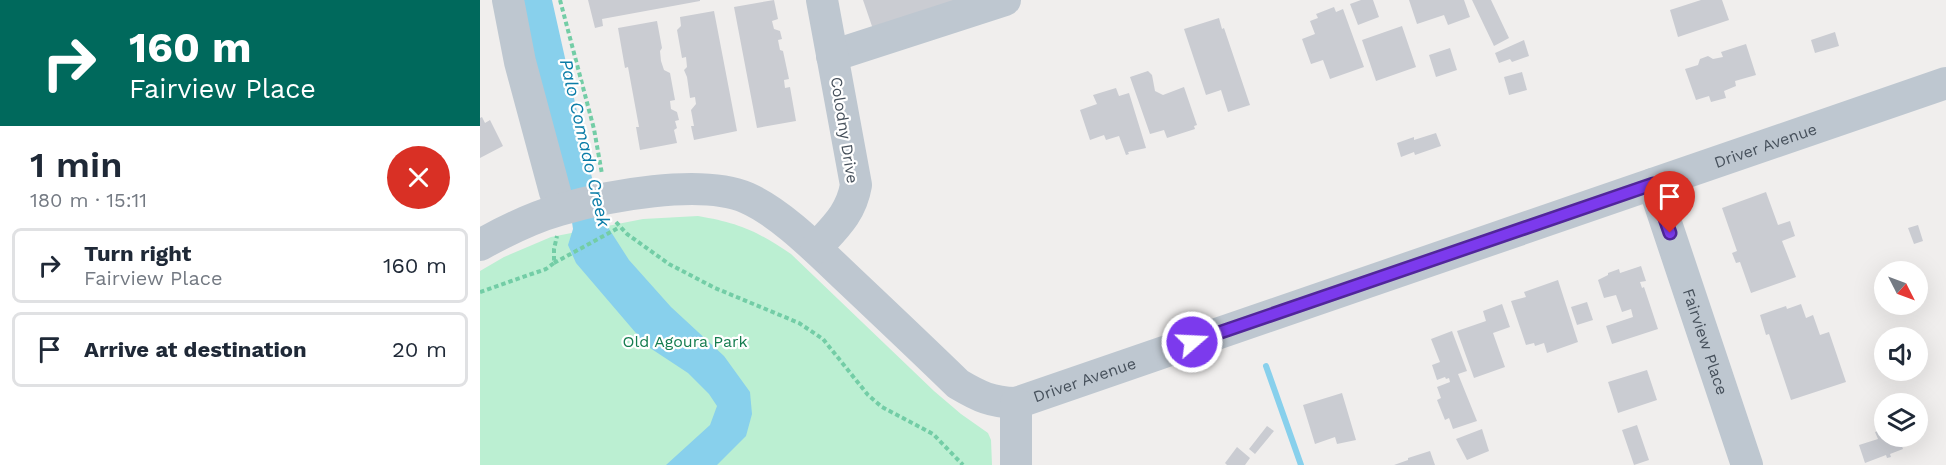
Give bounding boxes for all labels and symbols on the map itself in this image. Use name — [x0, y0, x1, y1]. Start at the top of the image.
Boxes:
water label: Palo Comado Creek — [556, 57, 615, 230]
street label: Colodny Drive — [827, 75, 862, 185]
street label: Driver Avenue — [1712, 119, 1819, 172]
pin — [1644, 171, 1695, 233]
north arrow — [1874, 261, 1928, 315]
street label: Fairview Place — [1679, 286, 1732, 397]
position arrow — [1160, 310, 1224, 374]
park label: Old Agoura Park — [622, 332, 748, 351]
street label: Driver Avenue — [1031, 353, 1138, 406]

